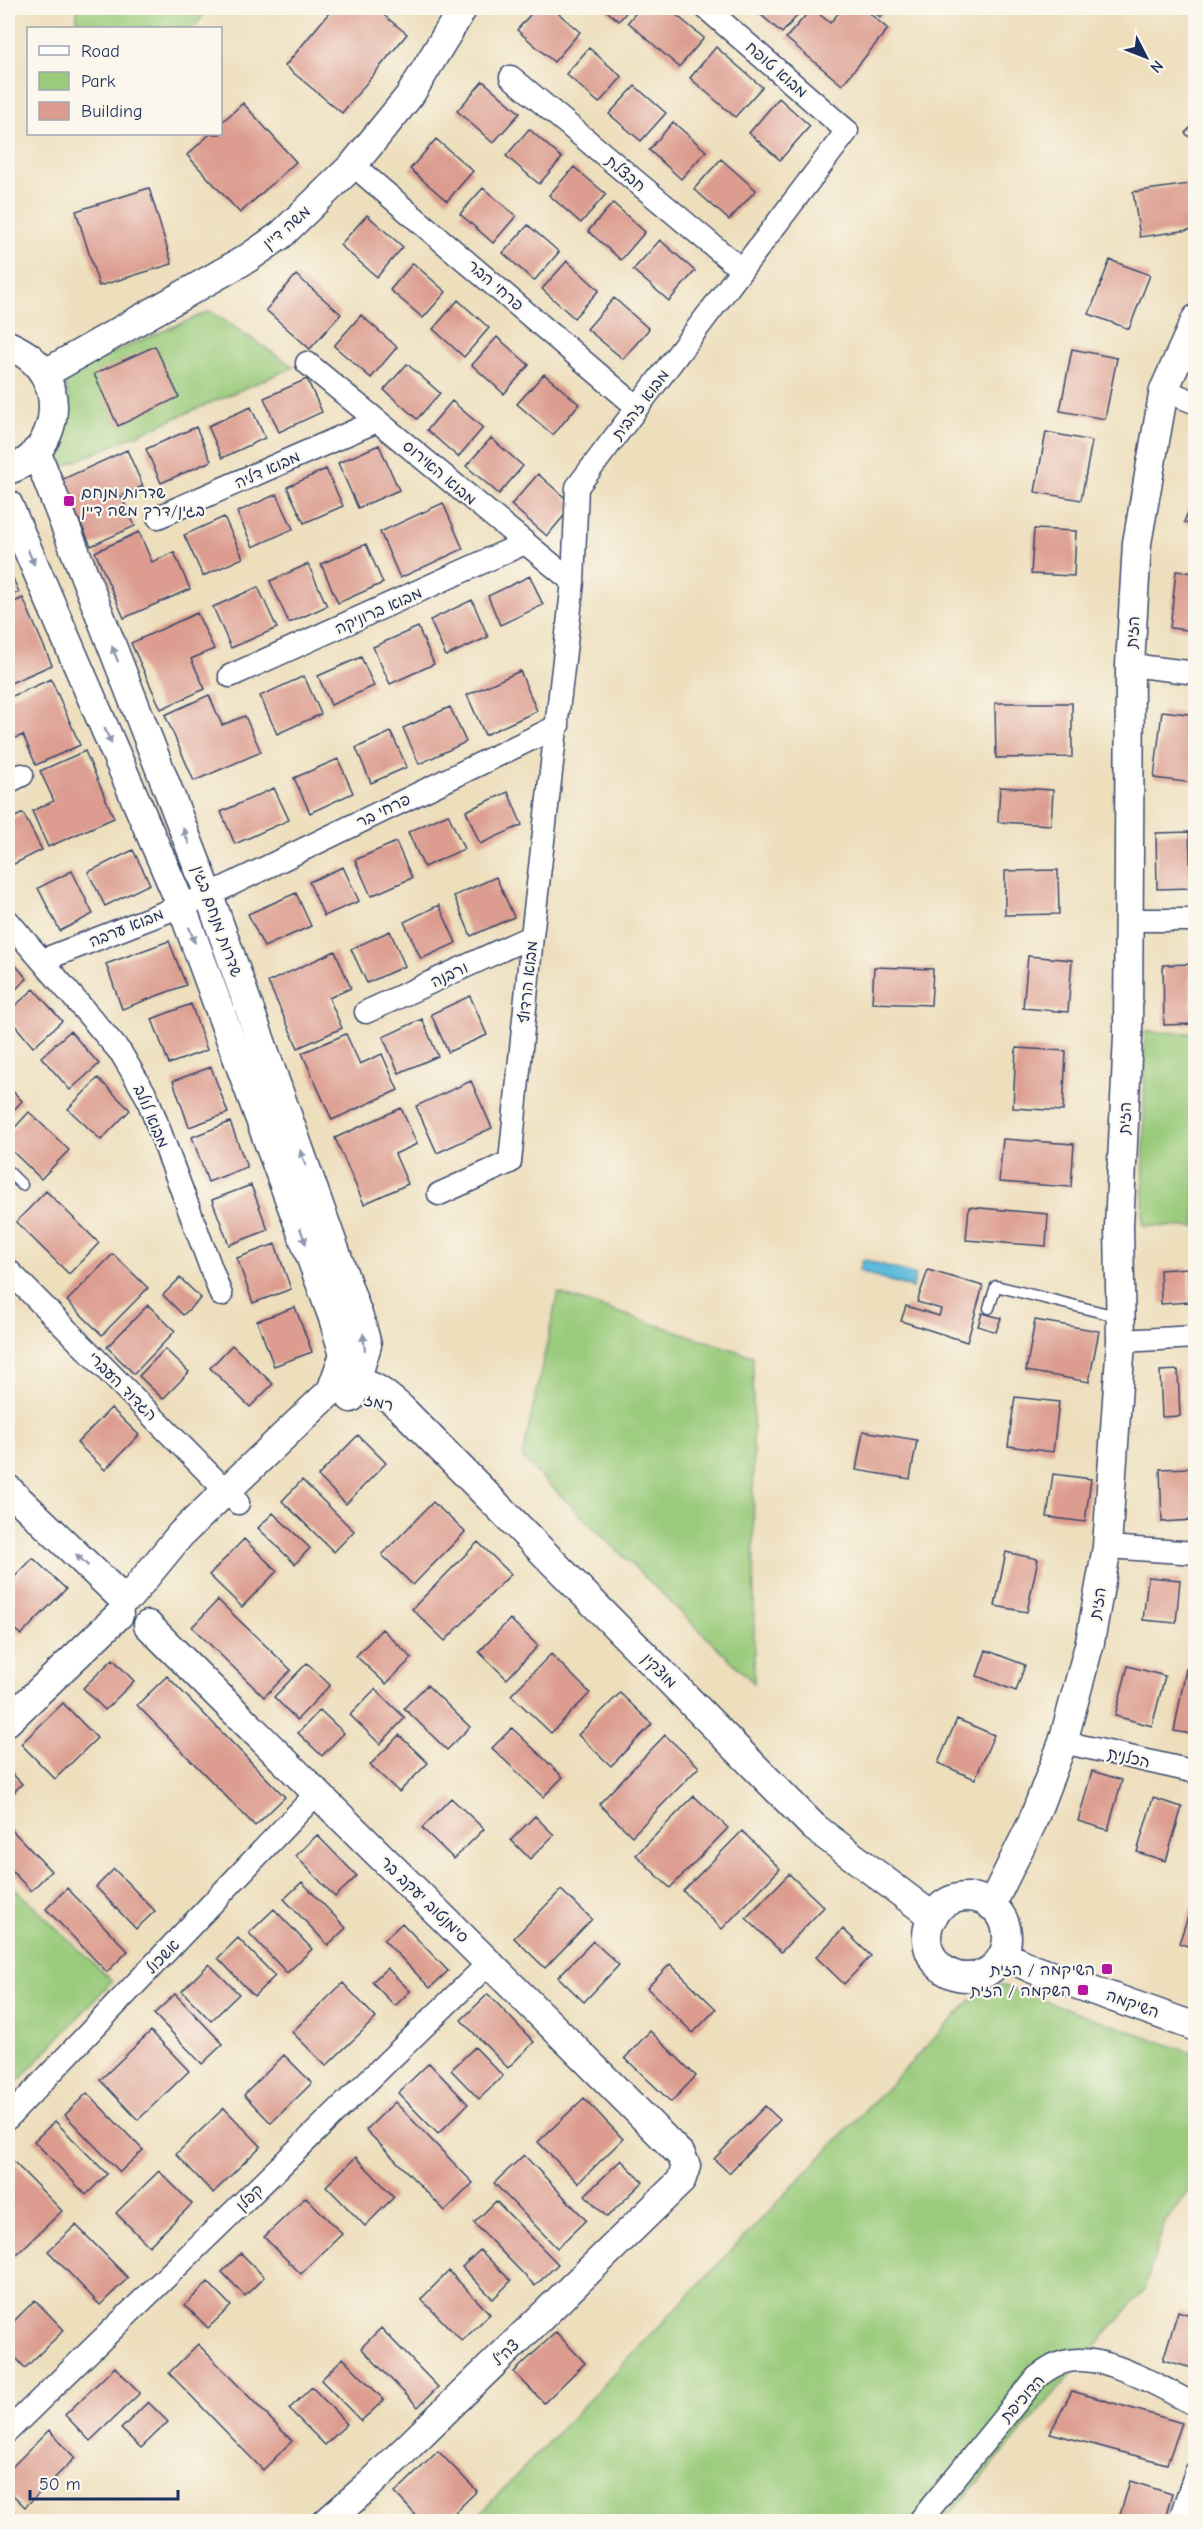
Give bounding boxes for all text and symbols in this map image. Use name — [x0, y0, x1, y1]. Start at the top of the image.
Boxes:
legend — [27, 27, 222, 135]
north arrow — [1116, 27, 1176, 87]
street label: מבוא טופח — [742, 38, 811, 101]
text: Road — [81, 41, 120, 62]
text: N — [1146, 56, 1167, 76]
text: Park — [81, 71, 116, 92]
text: Building — [81, 101, 143, 122]
street label: חבצלת — [601, 151, 649, 196]
street label: משה דיין — [259, 202, 314, 253]
street label: פרחי הבר — [464, 257, 527, 315]
street label: מבוא זהבית — [608, 366, 673, 444]
street label: מבוא האירוס — [399, 437, 480, 509]
street label: מבוא דליה — [232, 448, 303, 492]
place label: שדרות מנחם בגין/דרך משה דיין — [81, 484, 205, 520]
marker: שדרות מנחם בגין/דרך משה דיין — [62, 494, 76, 508]
one-way arrow — [26, 549, 36, 567]
street label: מבוא ברוניקה — [332, 584, 425, 639]
street label: הזית — [1123, 615, 1143, 650]
one-way arrow — [110, 645, 120, 663]
one-way arrow — [103, 728, 113, 746]
street label: פרחי בר — [354, 790, 413, 832]
one-way arrow — [181, 827, 191, 845]
street label: שדרות מנחם בגין — [188, 863, 246, 980]
street label: מבוא ערבה — [87, 905, 166, 951]
one-way arrow — [188, 926, 197, 944]
street label: מבוא הרדוף — [515, 940, 541, 1024]
street label: ורבנה — [428, 959, 471, 991]
street label: מבוא לולב — [130, 1082, 172, 1151]
street label: הזית — [1115, 1101, 1135, 1136]
one-way arrow — [297, 1148, 307, 1166]
one-way arrow — [299, 1228, 309, 1246]
one-way arrow — [359, 1332, 369, 1351]
street label: הגדוד העברי — [84, 1349, 160, 1425]
street label: רמז — [362, 1391, 395, 1415]
one-way arrow — [75, 1553, 89, 1567]
street label: הזית — [1086, 1586, 1110, 1622]
street label: מוצקין — [638, 1650, 680, 1692]
street label: הכלנית — [1106, 1744, 1152, 1772]
street label: סימנטוב יעקב בר — [376, 1853, 472, 1946]
street label: אשכול — [142, 1936, 183, 1977]
place label: השיקמה / הזית — [989, 1961, 1095, 1979]
marker: השיקמה / הזית — [1100, 1962, 1114, 1976]
place label: השקמה / הזית — [969, 1982, 1071, 2000]
marker: השקמה / הזית — [1076, 1983, 1090, 1997]
street label: השיקמה — [1104, 1986, 1162, 2022]
street label: קפלן — [233, 2181, 267, 2215]
street label: צה"ל — [489, 2336, 523, 2370]
street label: הדוכיפת — [996, 2372, 1048, 2426]
scale bar — [30, 2463, 178, 2501]
text: 50 m — [39, 2474, 81, 2495]

